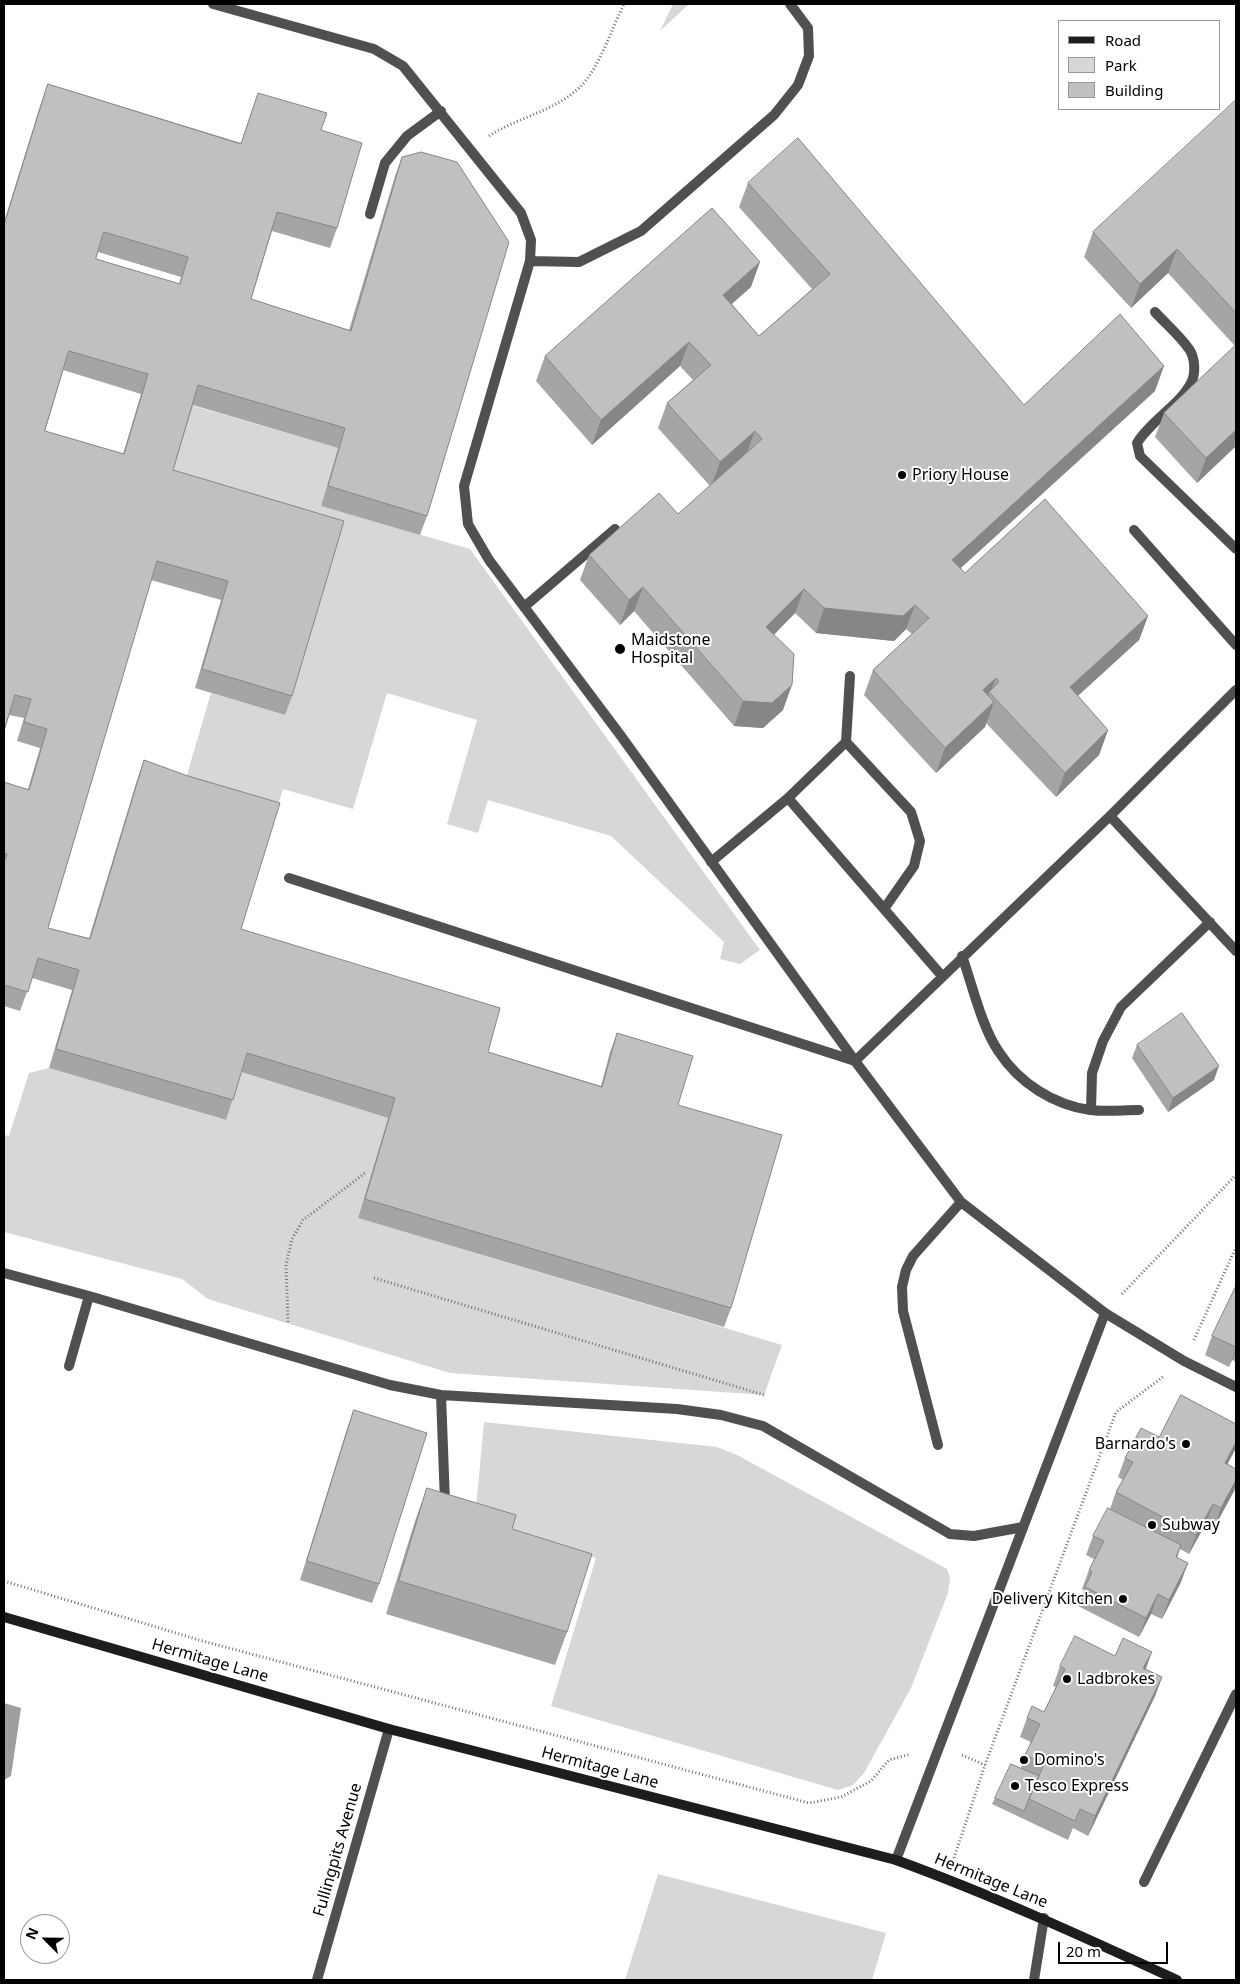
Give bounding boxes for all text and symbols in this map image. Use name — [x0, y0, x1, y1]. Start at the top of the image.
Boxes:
legend — [1058, 20, 1220, 110]
text: Road — [1105, 30, 1141, 50]
text: Park — [1105, 55, 1137, 75]
text: Building — [1105, 80, 1163, 100]
place label: Priory House — [912, 465, 1009, 485]
marker: Priory House — [896, 469, 908, 481]
place label: Maidstone Hospital — [631, 630, 710, 668]
marker: Maidstone Hospital — [613, 642, 627, 656]
place label: Barnardo's — [1095, 1434, 1176, 1454]
marker: Barnardo's — [1180, 1438, 1192, 1450]
place label: Subway — [1162, 1515, 1220, 1535]
marker: Subway — [1146, 1519, 1158, 1531]
place label: Delivery Kitchen — [992, 1589, 1113, 1609]
marker: Delivery Kitchen — [1117, 1593, 1129, 1605]
street label: Hermitage Lane — [149, 1635, 271, 1687]
place label: Ladbrokes — [1077, 1669, 1155, 1689]
marker: Ladbrokes — [1061, 1673, 1073, 1685]
street label: Hermitage Lane — [539, 1743, 661, 1793]
place label: Domino's — [1034, 1750, 1105, 1770]
marker: Domino's — [1018, 1754, 1030, 1766]
place label: Tesco Express — [1025, 1776, 1129, 1796]
marker: Tesco Express — [1009, 1780, 1021, 1792]
street label: Fullingpits Avenue — [310, 1781, 366, 1919]
street label: Hermitage Lane — [931, 1850, 1051, 1912]
north arrow — [20, 1914, 70, 1964]
text: N — [21, 1924, 43, 1942]
scale bar — [1060, 1932, 1170, 1964]
text: 20 m — [1066, 1941, 1101, 1961]

